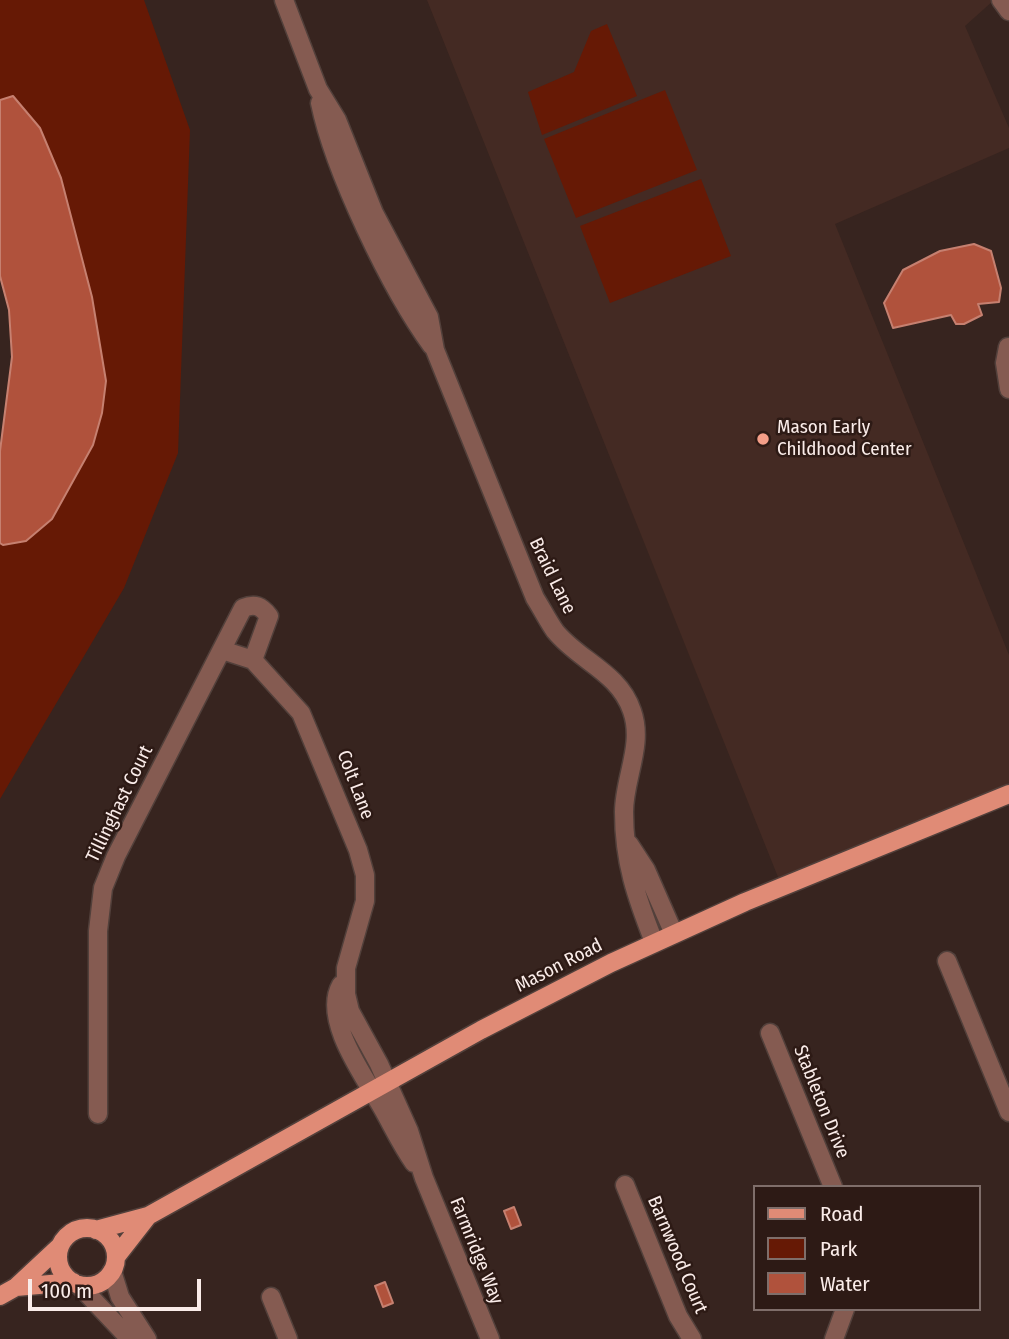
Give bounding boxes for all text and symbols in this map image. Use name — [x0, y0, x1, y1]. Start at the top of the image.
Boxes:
place label: Mason Early Childhood Center — [777, 417, 912, 461]
marker: Mason Early Childhood Center — [755, 431, 771, 447]
street label: Braid Lane — [524, 534, 580, 618]
street label: Tillinghast Court — [82, 742, 158, 866]
street label: Colt Lane — [331, 747, 379, 823]
street label: Mason Road — [512, 934, 606, 998]
street label: Stableton Drive — [788, 1042, 854, 1162]
legend — [754, 1185, 981, 1311]
street label: Barnwood Court — [642, 1193, 712, 1317]
street label: Farmridge Way — [444, 1194, 508, 1308]
text: Road — [820, 1201, 864, 1227]
text: Park — [820, 1236, 857, 1262]
scale bar — [32, 1266, 205, 1310]
text: Water — [820, 1271, 870, 1297]
text: 100 m — [41, 1278, 92, 1304]

